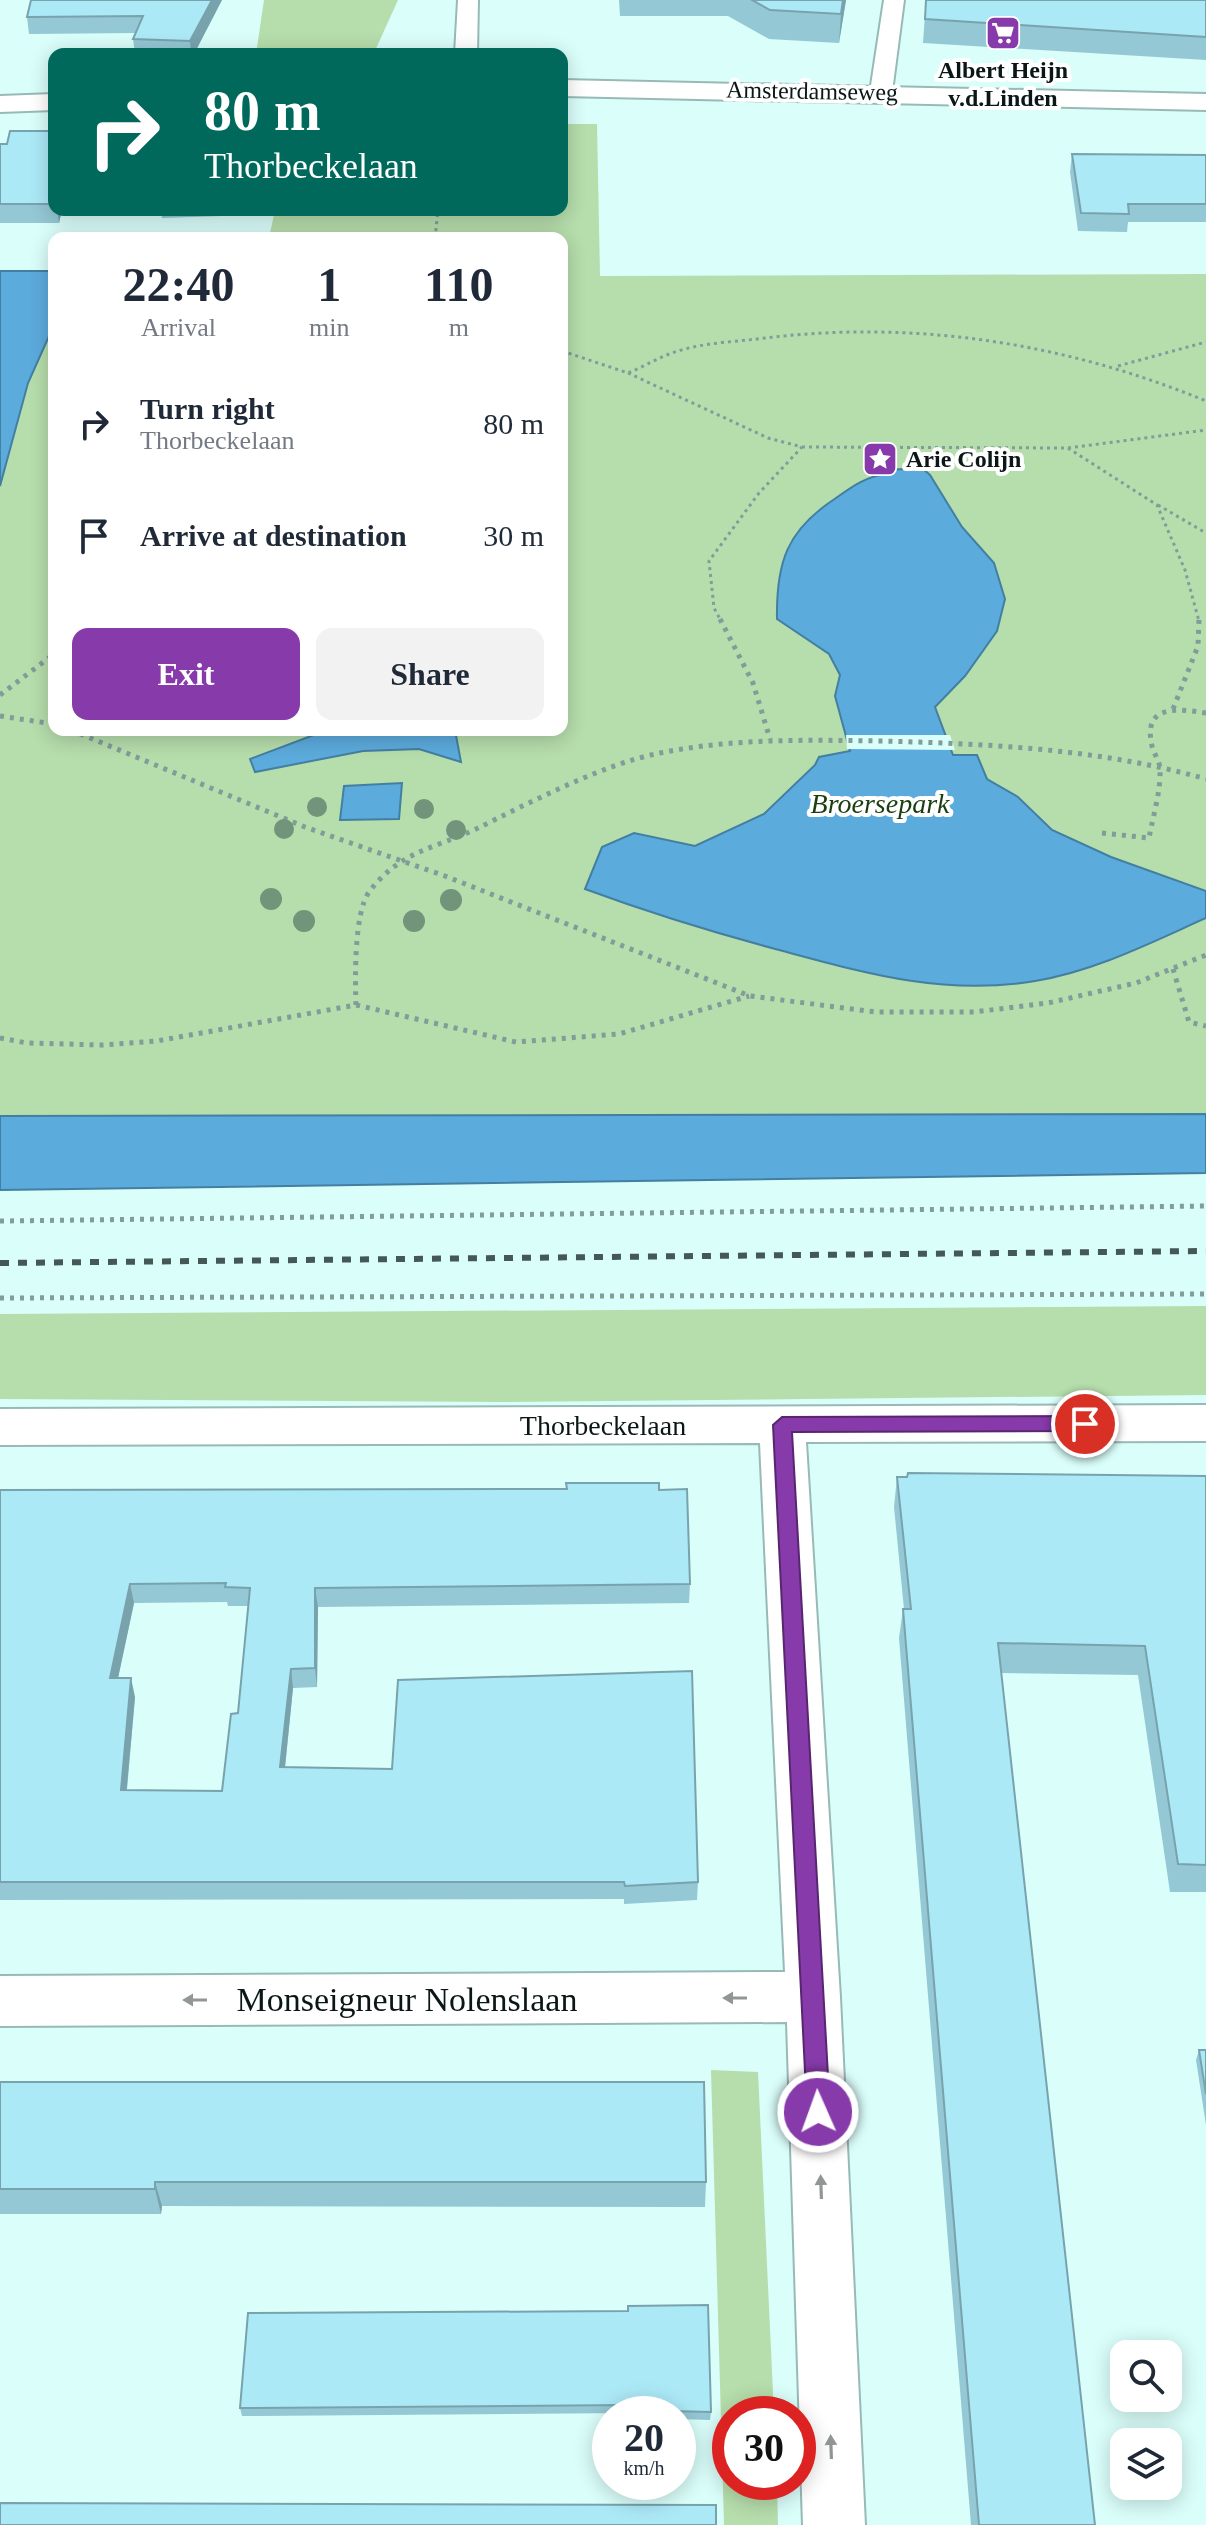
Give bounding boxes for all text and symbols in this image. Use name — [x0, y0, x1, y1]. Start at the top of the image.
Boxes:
supermarket icon: Albert Heijn v.d.Linden — [984, 14, 1022, 52]
place label: Albert Heijn v.d.Linden — [938, 57, 1068, 111]
street label: Amsterdamseweg — [726, 77, 898, 105]
icon: right — [72, 80, 176, 184]
text: 80 m — [204, 80, 321, 142]
text: Thorbeckelaan — [204, 146, 418, 186]
text: 22:40 — [123, 258, 235, 311]
text: 1 — [317, 258, 341, 311]
text: 110 — [424, 258, 493, 311]
text: Arrival — [141, 313, 216, 342]
text: min — [309, 313, 350, 342]
text: m — [449, 313, 469, 342]
text: Turn right — [140, 392, 275, 425]
icon: right — [72, 402, 116, 446]
text: 80 m — [483, 407, 544, 440]
text: Thorbeckelaan — [140, 426, 294, 455]
place icon: Arie Colijn — [861, 440, 899, 478]
place label: Arie Colijn — [906, 446, 1021, 472]
icon: arrive — [72, 514, 116, 558]
text: Arrive at destination — [140, 519, 407, 552]
text: 30 m — [483, 519, 544, 552]
button: Exit — [72, 628, 300, 720]
button: Share — [316, 628, 544, 720]
park label: Broersepark — [811, 788, 950, 819]
pin — [1051, 1390, 1119, 1458]
icon: arrive — [1063, 1402, 1107, 1446]
street label: Thorbeckelaan — [520, 1410, 686, 1441]
street label: Monseigneur Nolenslaan — [237, 1981, 577, 2018]
one-way arrow — [722, 1992, 747, 2004]
one-way arrow — [182, 1994, 207, 2006]
position arrow — [776, 2070, 860, 2154]
one-way arrow — [815, 2174, 828, 2199]
map controls — [1110, 2340, 1182, 2500]
button: search — [1110, 2340, 1182, 2412]
speed limit sign: 30 — [712, 2396, 816, 2500]
text: 20 — [624, 2415, 664, 2460]
button: layers — [1110, 2428, 1182, 2500]
one-way arrow — [824, 2434, 837, 2459]
text: km/h — [623, 2457, 665, 2479]

